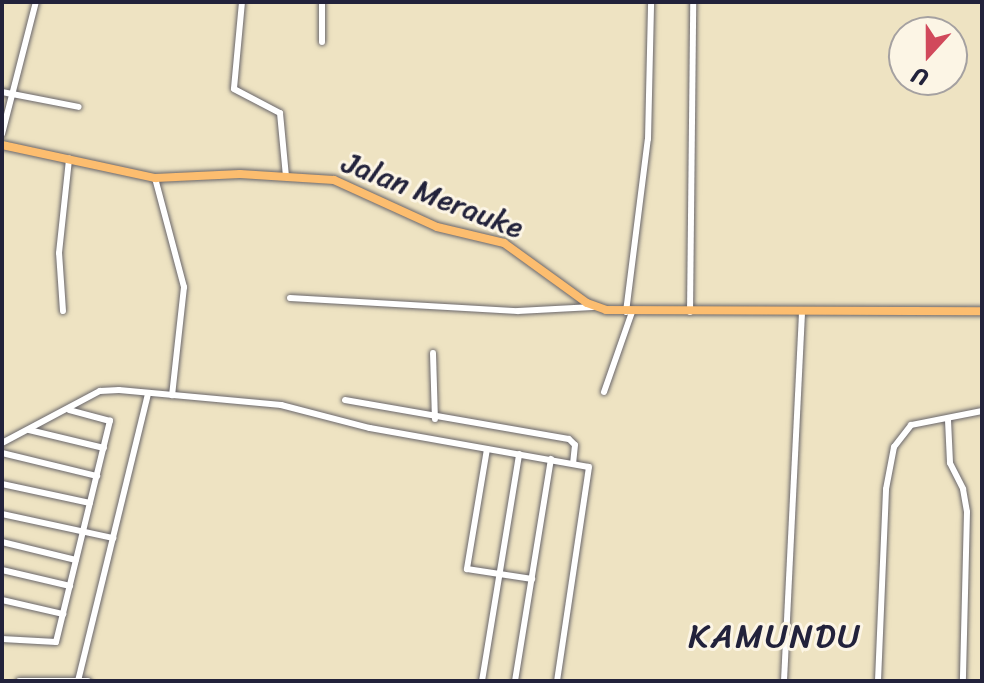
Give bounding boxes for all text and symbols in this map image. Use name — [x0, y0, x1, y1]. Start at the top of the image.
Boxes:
north arrow — [888, 16, 968, 96]
text: U — [906, 56, 934, 98]
street label: Jalan Merauke — [337, 144, 529, 246]
district label: KAMUNDU — [688, 617, 862, 657]

